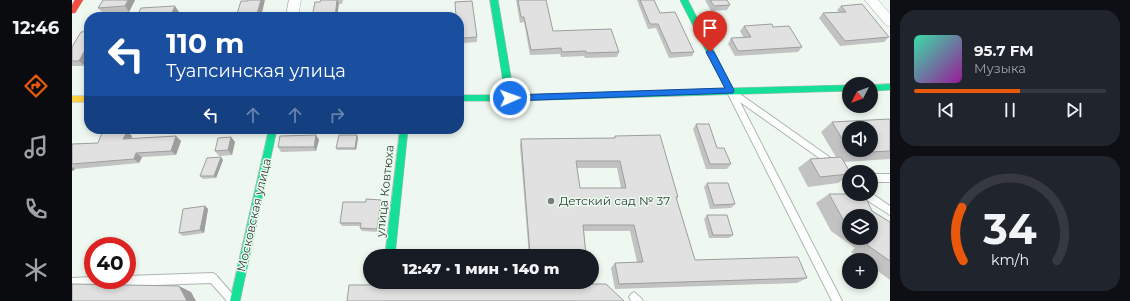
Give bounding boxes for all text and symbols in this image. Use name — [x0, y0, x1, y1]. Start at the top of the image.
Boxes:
pin — [693, 11, 727, 52]
text: 12:46 — [13, 17, 59, 39]
icon: arrive — [699, 17, 721, 39]
text: 110 m — [166, 26, 244, 60]
icon: left — [100, 28, 152, 80]
text: 95.7 FM — [974, 41, 1034, 60]
text: Туапсинская улица — [166, 60, 346, 82]
text: Музыка — [974, 60, 1026, 76]
icon: directions — [22, 72, 50, 100]
position arrow — [489, 77, 531, 119]
north arrow — [842, 77, 878, 113]
map controls — [842, 77, 878, 289]
icon: previous — [935, 99, 957, 121]
icon: pause — [999, 99, 1021, 121]
icon: next — [1063, 99, 1085, 121]
icon: left — [200, 104, 222, 126]
icon: ahead — [242, 104, 264, 126]
icon: ahead — [284, 104, 306, 126]
icon: right — [326, 104, 348, 126]
button: sound — [842, 121, 878, 157]
icon: music — [22, 133, 50, 161]
street label: улица Ковтюха — [372, 144, 397, 239]
street label: Московская улица — [233, 157, 274, 273]
button: search — [842, 165, 878, 201]
place label: Детский сад № 37 — [559, 193, 670, 208]
icon: phone — [22, 195, 50, 223]
marker: Детский сад № 37 — [546, 196, 556, 206]
text: 34 — [982, 204, 1037, 254]
button: layers — [842, 209, 878, 245]
speed limit sign: 40 — [84, 237, 136, 289]
text: km/h — [991, 251, 1029, 269]
button: + — [842, 253, 878, 289]
icon: climate — [22, 256, 50, 284]
text: 12:47 · 1 мин · 140 m — [403, 259, 559, 278]

